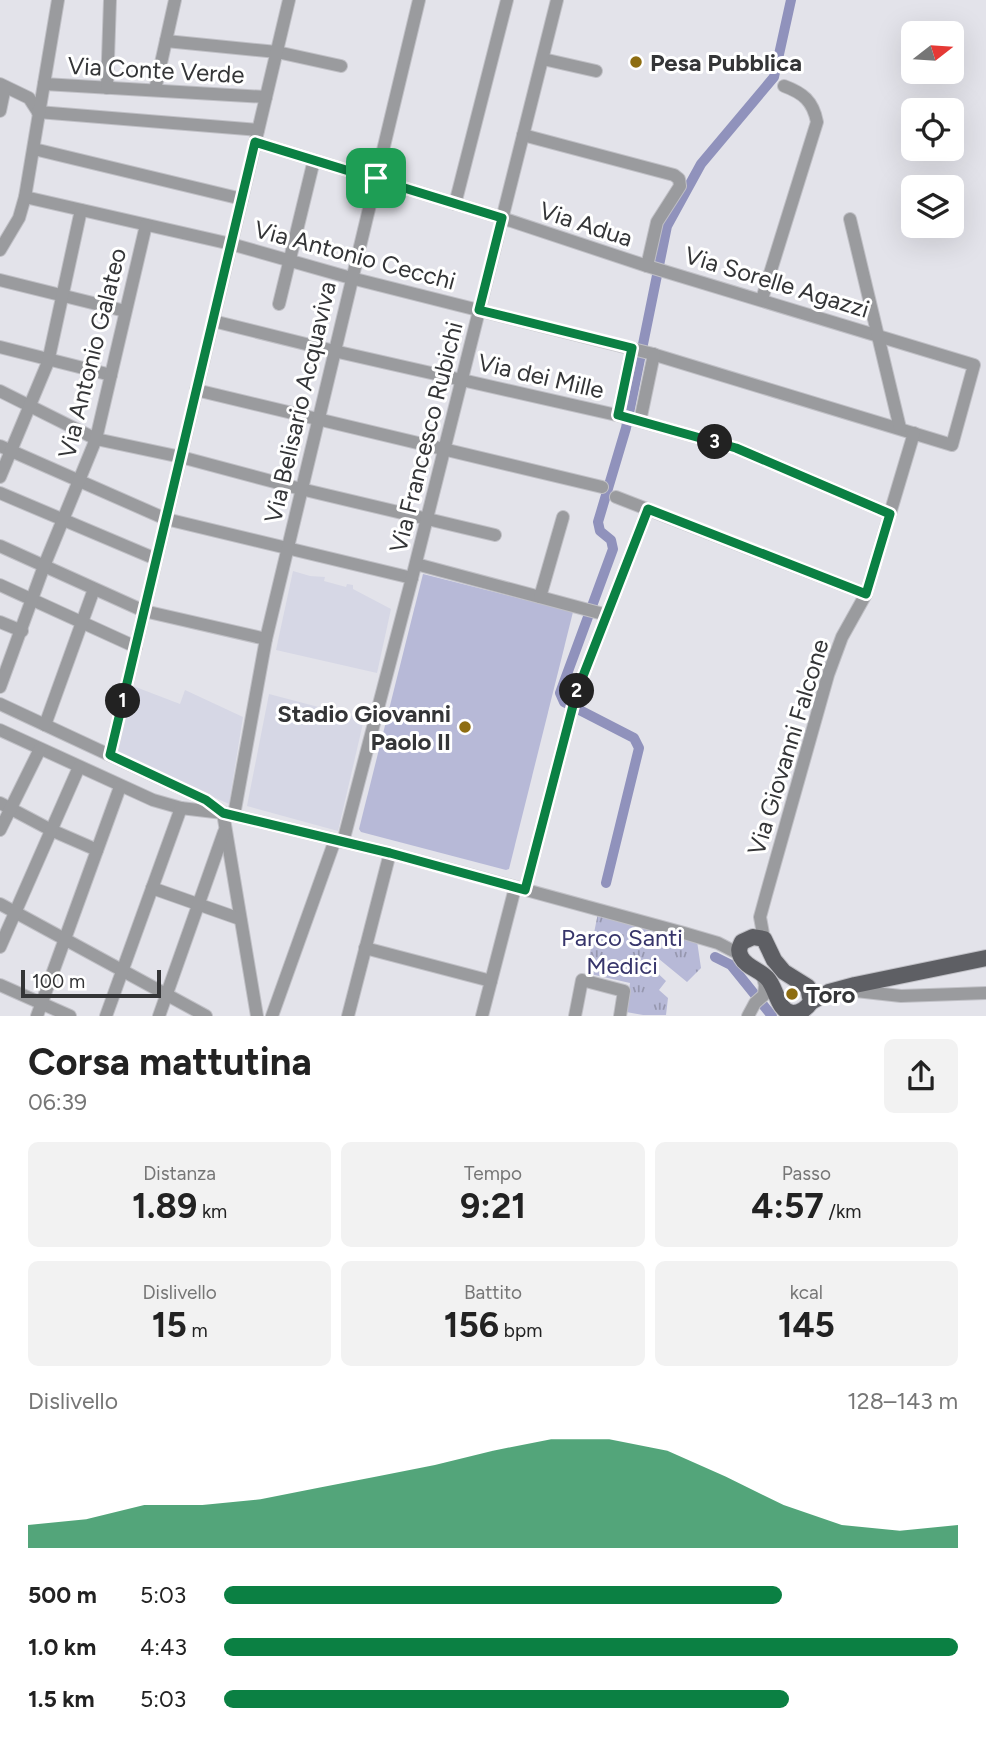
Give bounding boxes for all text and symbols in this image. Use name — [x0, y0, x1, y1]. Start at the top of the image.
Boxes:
north arrow — [901, 21, 964, 84]
map controls — [901, 21, 964, 238]
place label: Pesa Pubblica — [650, 48, 802, 77]
street label: Via Conte Verde — [67, 51, 245, 89]
marker: Pesa Pubblica — [628, 54, 644, 70]
button: locate — [901, 98, 964, 161]
pin — [346, 148, 406, 208]
icon: arrive — [357, 159, 395, 197]
button: layers — [901, 175, 964, 238]
street label: Via Adua — [536, 195, 636, 253]
street label: Via Antonio Cecchi — [251, 214, 459, 296]
street label: Via Sorelle Agazzi — [681, 240, 873, 324]
street label: Via Antonio Galateo — [52, 245, 132, 461]
street label: Via Belisario Acquaviva — [258, 278, 342, 526]
street label: Via Francesco Rubichi — [383, 319, 469, 555]
street label: Via dei Mille — [475, 347, 607, 405]
pin: 3 — [698, 424, 732, 460]
text: 3 — [709, 430, 720, 453]
street label: Via Giovanni Falcone — [741, 636, 835, 858]
pin: 2 — [560, 674, 594, 708]
text: 2 — [571, 679, 582, 702]
pin: 1 — [106, 684, 140, 718]
text: 1 — [118, 689, 127, 712]
place label: Stadio Giovanni Paolo II — [277, 699, 451, 756]
marker: Stadio Giovanni Paolo II — [457, 719, 473, 735]
park label: Parco Santi Medici — [561, 923, 683, 980]
scale bar — [21, 967, 161, 998]
text: 100 m — [32, 970, 85, 993]
place label: Toro — [806, 980, 855, 1009]
marker: Toro — [784, 986, 800, 1002]
text: Corsa mattutina — [28, 1039, 312, 1085]
button: share — [884, 1039, 958, 1113]
text: 06:39 — [28, 1088, 87, 1116]
text: Distanza — [143, 1162, 216, 1185]
text: Tempo — [464, 1162, 522, 1185]
text: Passo — [782, 1162, 831, 1185]
text: 1.89 — [132, 1185, 197, 1227]
text: 9:21 — [460, 1185, 526, 1227]
text: 4:57 — [751, 1185, 824, 1227]
text: km — [197, 1200, 227, 1223]
text: /km — [824, 1200, 861, 1223]
text: Dislivello — [142, 1281, 217, 1304]
text: Battito — [464, 1281, 522, 1304]
text: kcal — [790, 1281, 823, 1304]
text: 15 — [152, 1304, 187, 1346]
text: 156 — [444, 1304, 499, 1346]
text: 145 — [778, 1304, 835, 1346]
text: m — [187, 1319, 208, 1342]
text: bpm — [499, 1319, 542, 1342]
text: Dislivello — [28, 1387, 118, 1415]
text: 128–143 m — [847, 1387, 958, 1415]
text: 500 m — [28, 1581, 97, 1609]
text: 5:03 — [140, 1581, 186, 1609]
text: 1.0 km — [28, 1633, 96, 1661]
text: 4:43 — [140, 1633, 187, 1661]
text: 1.5 km — [28, 1685, 95, 1713]
text: 5:03 — [140, 1685, 186, 1713]

